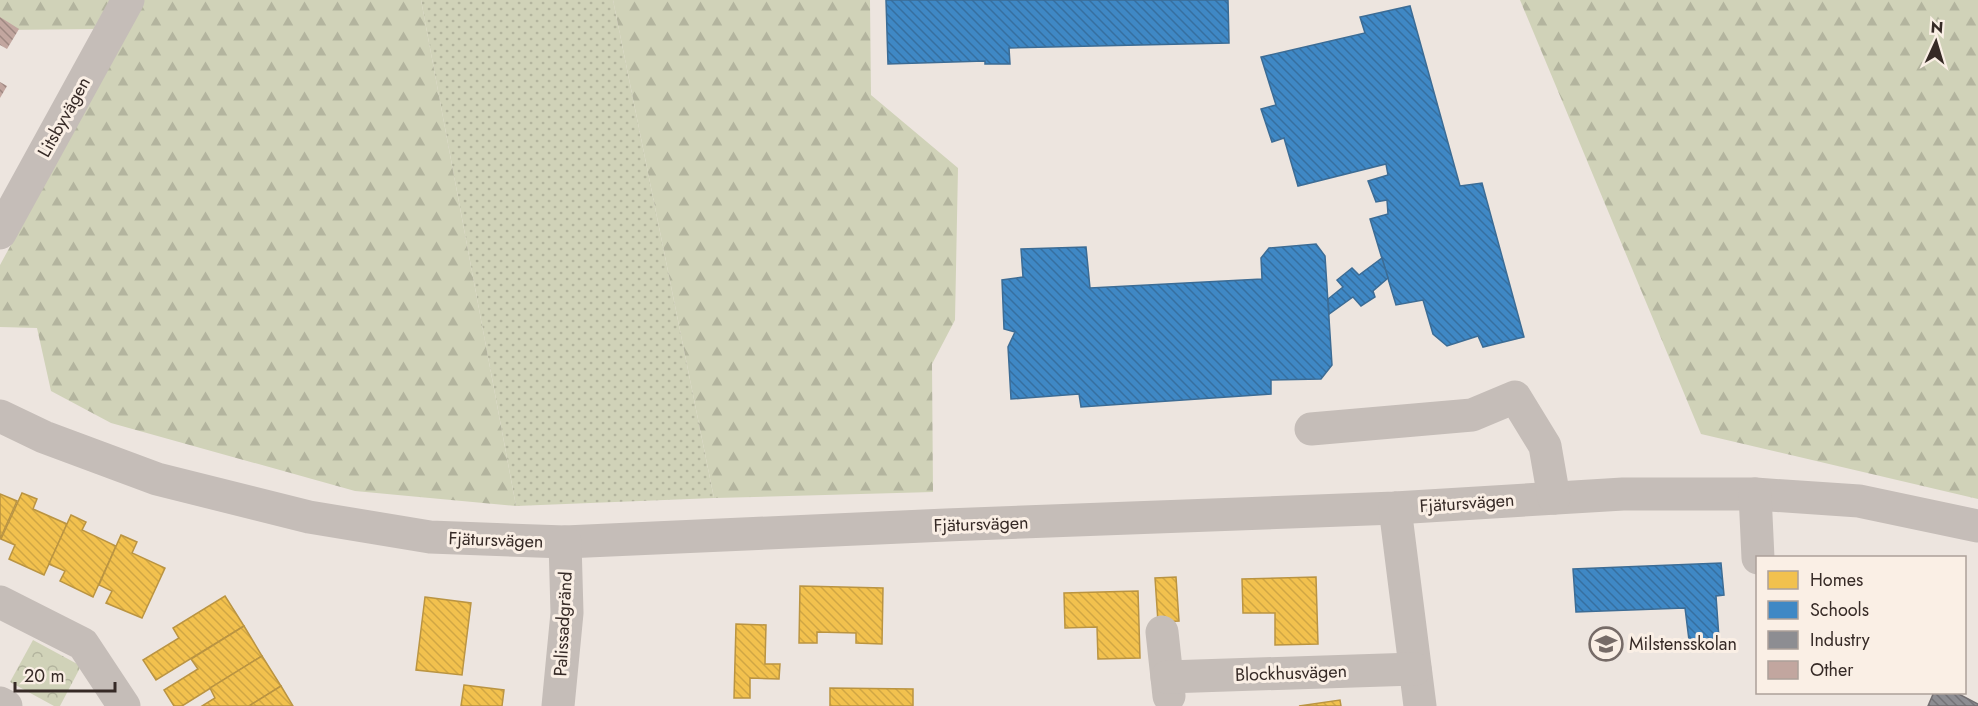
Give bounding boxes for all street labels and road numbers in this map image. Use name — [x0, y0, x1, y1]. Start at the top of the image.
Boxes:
street label: Litsbyvägen — [31, 72, 97, 162]
street label: Fjätursvägen — [1419, 487, 1515, 519]
street label: Fjätursvägen — [933, 509, 1029, 539]
street label: Fjätursvägen — [448, 525, 544, 555]
street label: Palissadgränd — [547, 571, 579, 677]
street label: Blockhusvägen — [1234, 658, 1348, 688]

